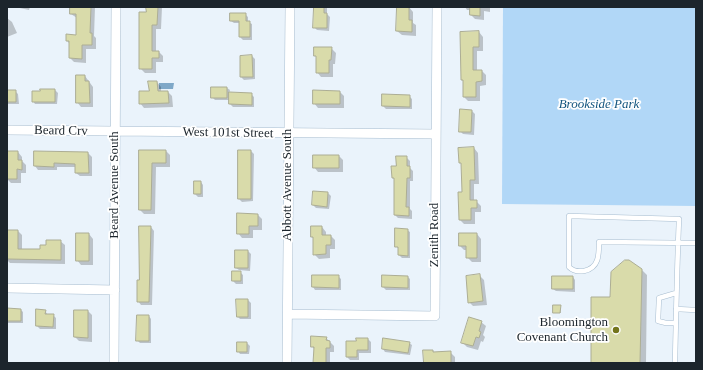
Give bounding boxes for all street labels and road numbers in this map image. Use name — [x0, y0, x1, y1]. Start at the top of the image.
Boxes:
street label: Beard Crv — [34, 123, 88, 139]
street label: West 101st Street — [183, 124, 273, 142]
street label: Abbott Avenue South — [280, 129, 296, 241]
street label: Beard Avenue South — [107, 131, 123, 239]
street label: Zenith Road — [427, 203, 443, 267]

